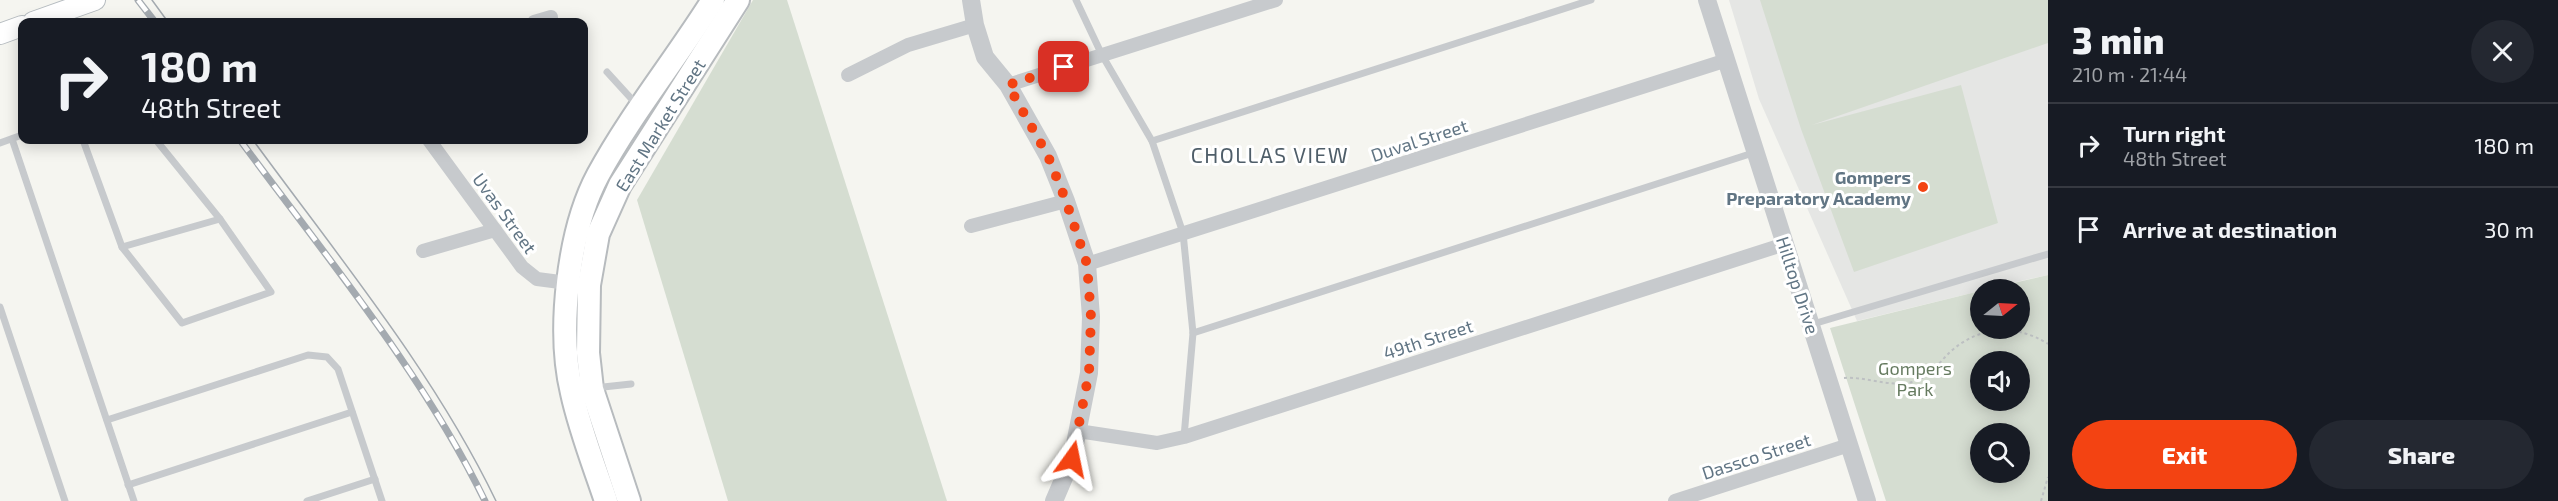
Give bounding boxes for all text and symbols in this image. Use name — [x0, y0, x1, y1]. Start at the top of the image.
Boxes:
text: 3 min — [2072, 18, 2165, 61]
button: close — [2471, 20, 2534, 83]
text: 180 m — [141, 40, 258, 90]
pin — [1038, 41, 1089, 92]
icon: right — [42, 42, 120, 120]
icon: arrive — [1047, 50, 1080, 83]
street label: East Market Street — [610, 54, 710, 195]
text: 210 m · 21:44 — [2072, 62, 2187, 86]
text: 48th Street — [141, 91, 281, 123]
street label: Duval Street — [1368, 114, 1470, 166]
text: Turn right — [2123, 120, 2225, 146]
icon: right — [2072, 129, 2105, 162]
text: 180 m — [2474, 132, 2534, 158]
district label: CHOLLAS VIEW — [1191, 142, 1349, 167]
text: 48th Street — [2123, 146, 2227, 170]
place label: Gompers Preparatory Academy — [1726, 166, 1912, 209]
street label: Uvas Street — [468, 168, 542, 258]
marker: Gompers Preparatory Academy — [1916, 180, 1930, 194]
icon: arrive — [2072, 213, 2105, 246]
text: Arrive at destination — [2123, 216, 2337, 242]
text: 30 m — [2484, 216, 2534, 242]
street label: Hilltop Drive — [1772, 233, 1824, 337]
north arrow — [1970, 279, 2030, 339]
map controls — [1970, 279, 2030, 483]
street label: 49th Street — [1381, 314, 1476, 364]
button: sound — [1970, 351, 2030, 411]
park label: Gompers Park — [1878, 357, 1952, 400]
button: Exit — [2072, 420, 2297, 489]
button: Share — [2309, 420, 2534, 489]
button: search — [1970, 423, 2030, 483]
position arrow — [1040, 427, 1104, 491]
street label: Dassco Street — [1699, 428, 1813, 484]

